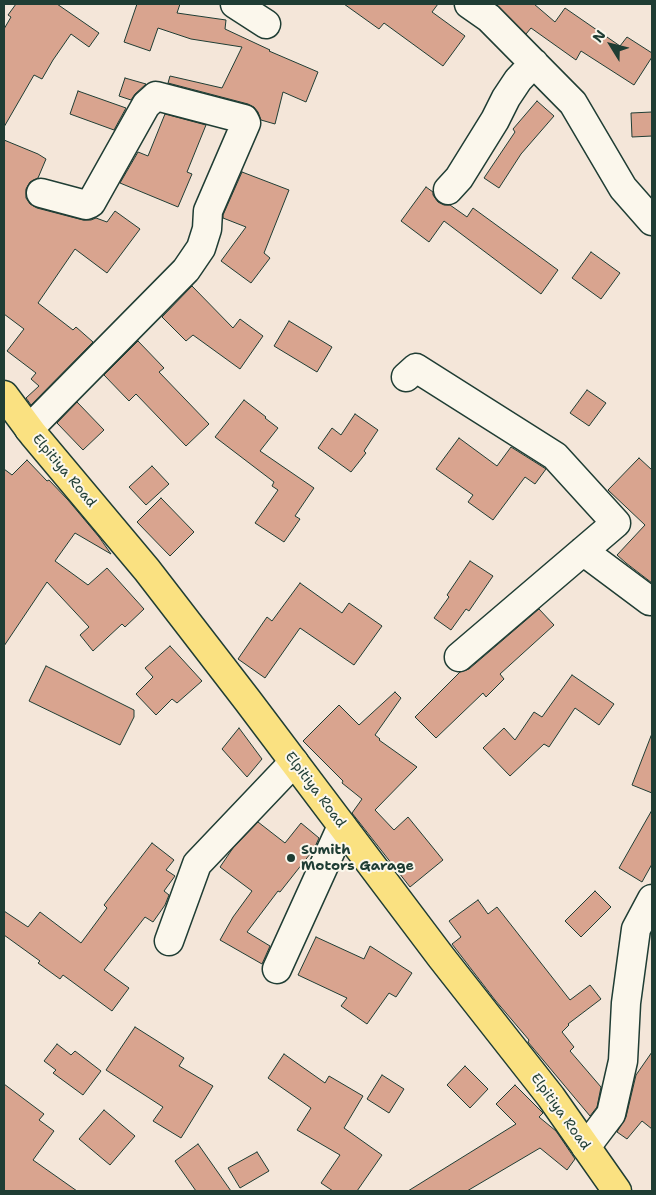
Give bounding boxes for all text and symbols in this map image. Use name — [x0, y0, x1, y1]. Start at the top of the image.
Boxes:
north arrow — [586, 20, 636, 70]
text: N — [588, 26, 609, 46]
street label: Elpitiya Road — [28, 431, 100, 511]
street label: Elpitiya Road — [281, 749, 349, 831]
place label: Sumith Motors Garage — [301, 842, 414, 874]
marker: Sumith Motors Garage — [285, 852, 297, 864]
street label: Elpitiya Road — [527, 1070, 593, 1154]

